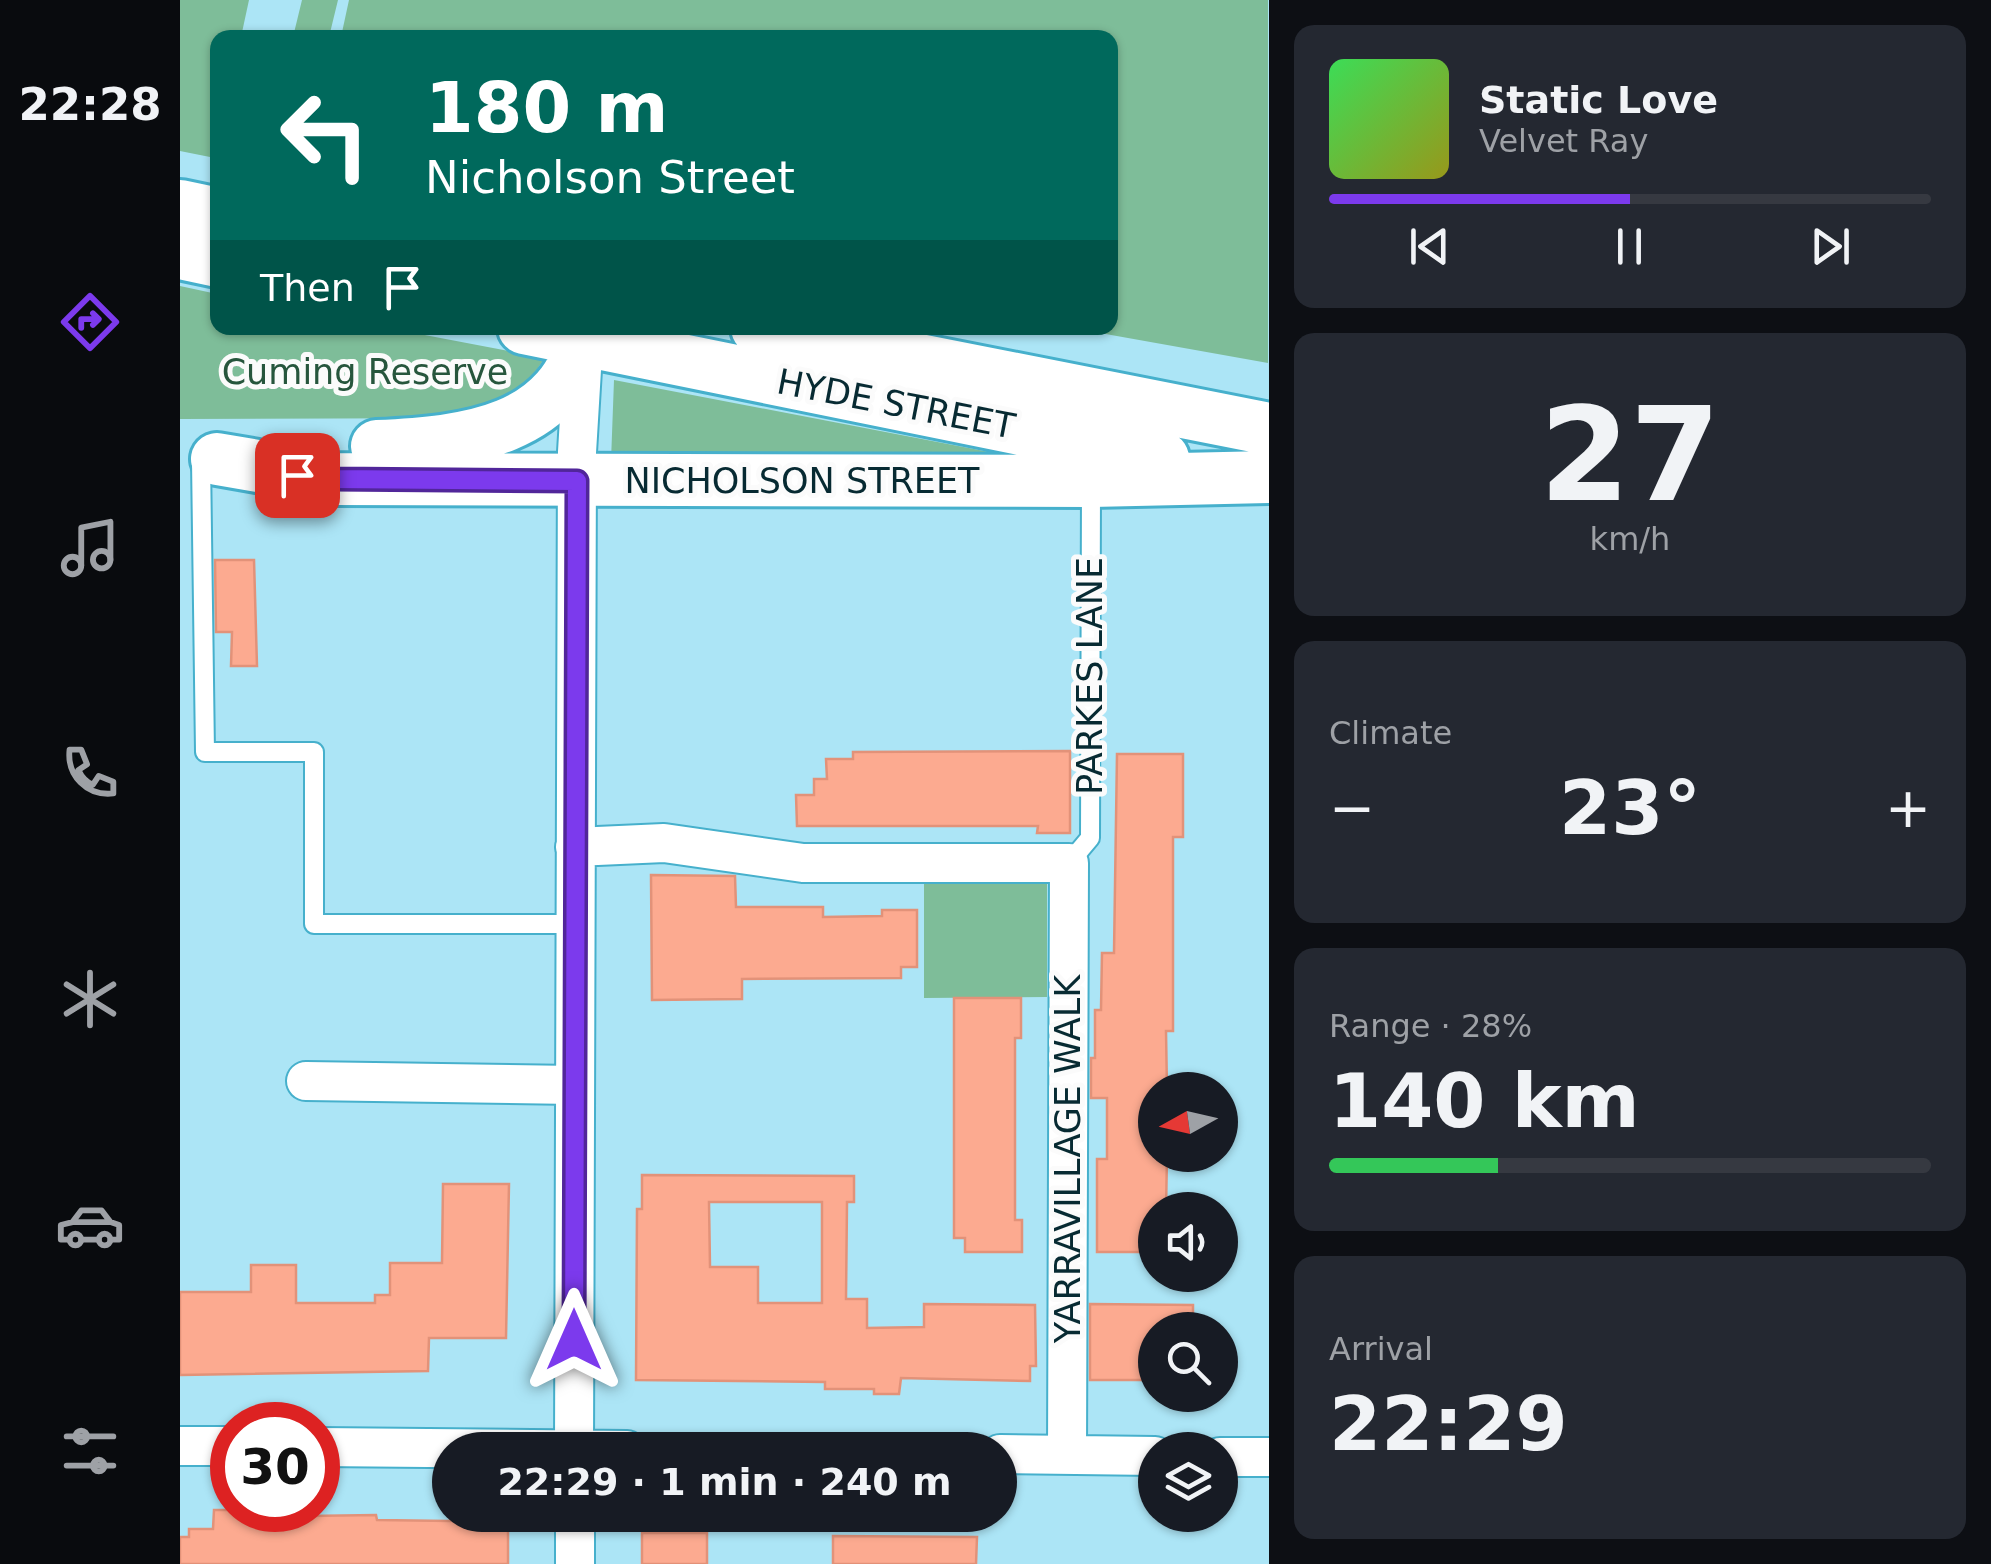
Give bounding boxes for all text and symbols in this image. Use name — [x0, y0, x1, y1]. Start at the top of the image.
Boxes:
text: 180 m — [425, 67, 668, 149]
icon: left — [260, 70, 390, 200]
text: 22:28 — [18, 78, 162, 131]
text: Static Love — [1479, 78, 1718, 122]
text: Velvet Ray — [1479, 122, 1648, 160]
text: Nicholson Street — [425, 151, 795, 204]
icon: previous — [1402, 219, 1457, 274]
icon: pause — [1602, 219, 1657, 274]
icon: next — [1803, 219, 1858, 274]
icon: arrive — [375, 260, 430, 315]
text: Then — [260, 266, 355, 310]
icon: directions — [55, 287, 125, 357]
park label: Cuming Reserve — [222, 352, 508, 392]
street label: HYDE STREET — [774, 361, 1019, 447]
text: 27 — [1540, 379, 1720, 531]
pin — [255, 433, 340, 518]
icon: arrive — [270, 448, 325, 503]
street label: NICHOLSON STREET — [625, 461, 980, 501]
icon: music — [55, 513, 125, 583]
text: km/h — [1590, 520, 1670, 558]
street label: PARKES LANE — [1070, 557, 1110, 795]
text: Climate — [1329, 714, 1452, 752]
icon: phone — [55, 738, 125, 808]
text: 23° — [1559, 764, 1701, 852]
text: − — [1329, 776, 1375, 840]
text: + — [1885, 776, 1931, 840]
icon: climate — [55, 964, 125, 1034]
street label: YARRAVILLAGE WALK — [1048, 974, 1088, 1344]
text: Range · 28% — [1329, 1007, 1532, 1045]
text: 140 km — [1329, 1057, 1640, 1145]
north arrow — [1138, 1072, 1238, 1172]
map controls — [1138, 1072, 1238, 1532]
icon: car — [55, 1190, 125, 1260]
button: sound — [1138, 1192, 1238, 1292]
position arrow — [522, 1288, 626, 1392]
button: search — [1138, 1312, 1238, 1412]
text: Arrival — [1329, 1330, 1433, 1368]
text: 22:29 — [1329, 1380, 1568, 1468]
speed limit sign: 30 — [210, 1402, 340, 1532]
icon: filters — [55, 1416, 125, 1486]
button: layers — [1138, 1432, 1238, 1532]
text: 22:29 · 1 min · 240 m — [497, 1460, 952, 1504]

